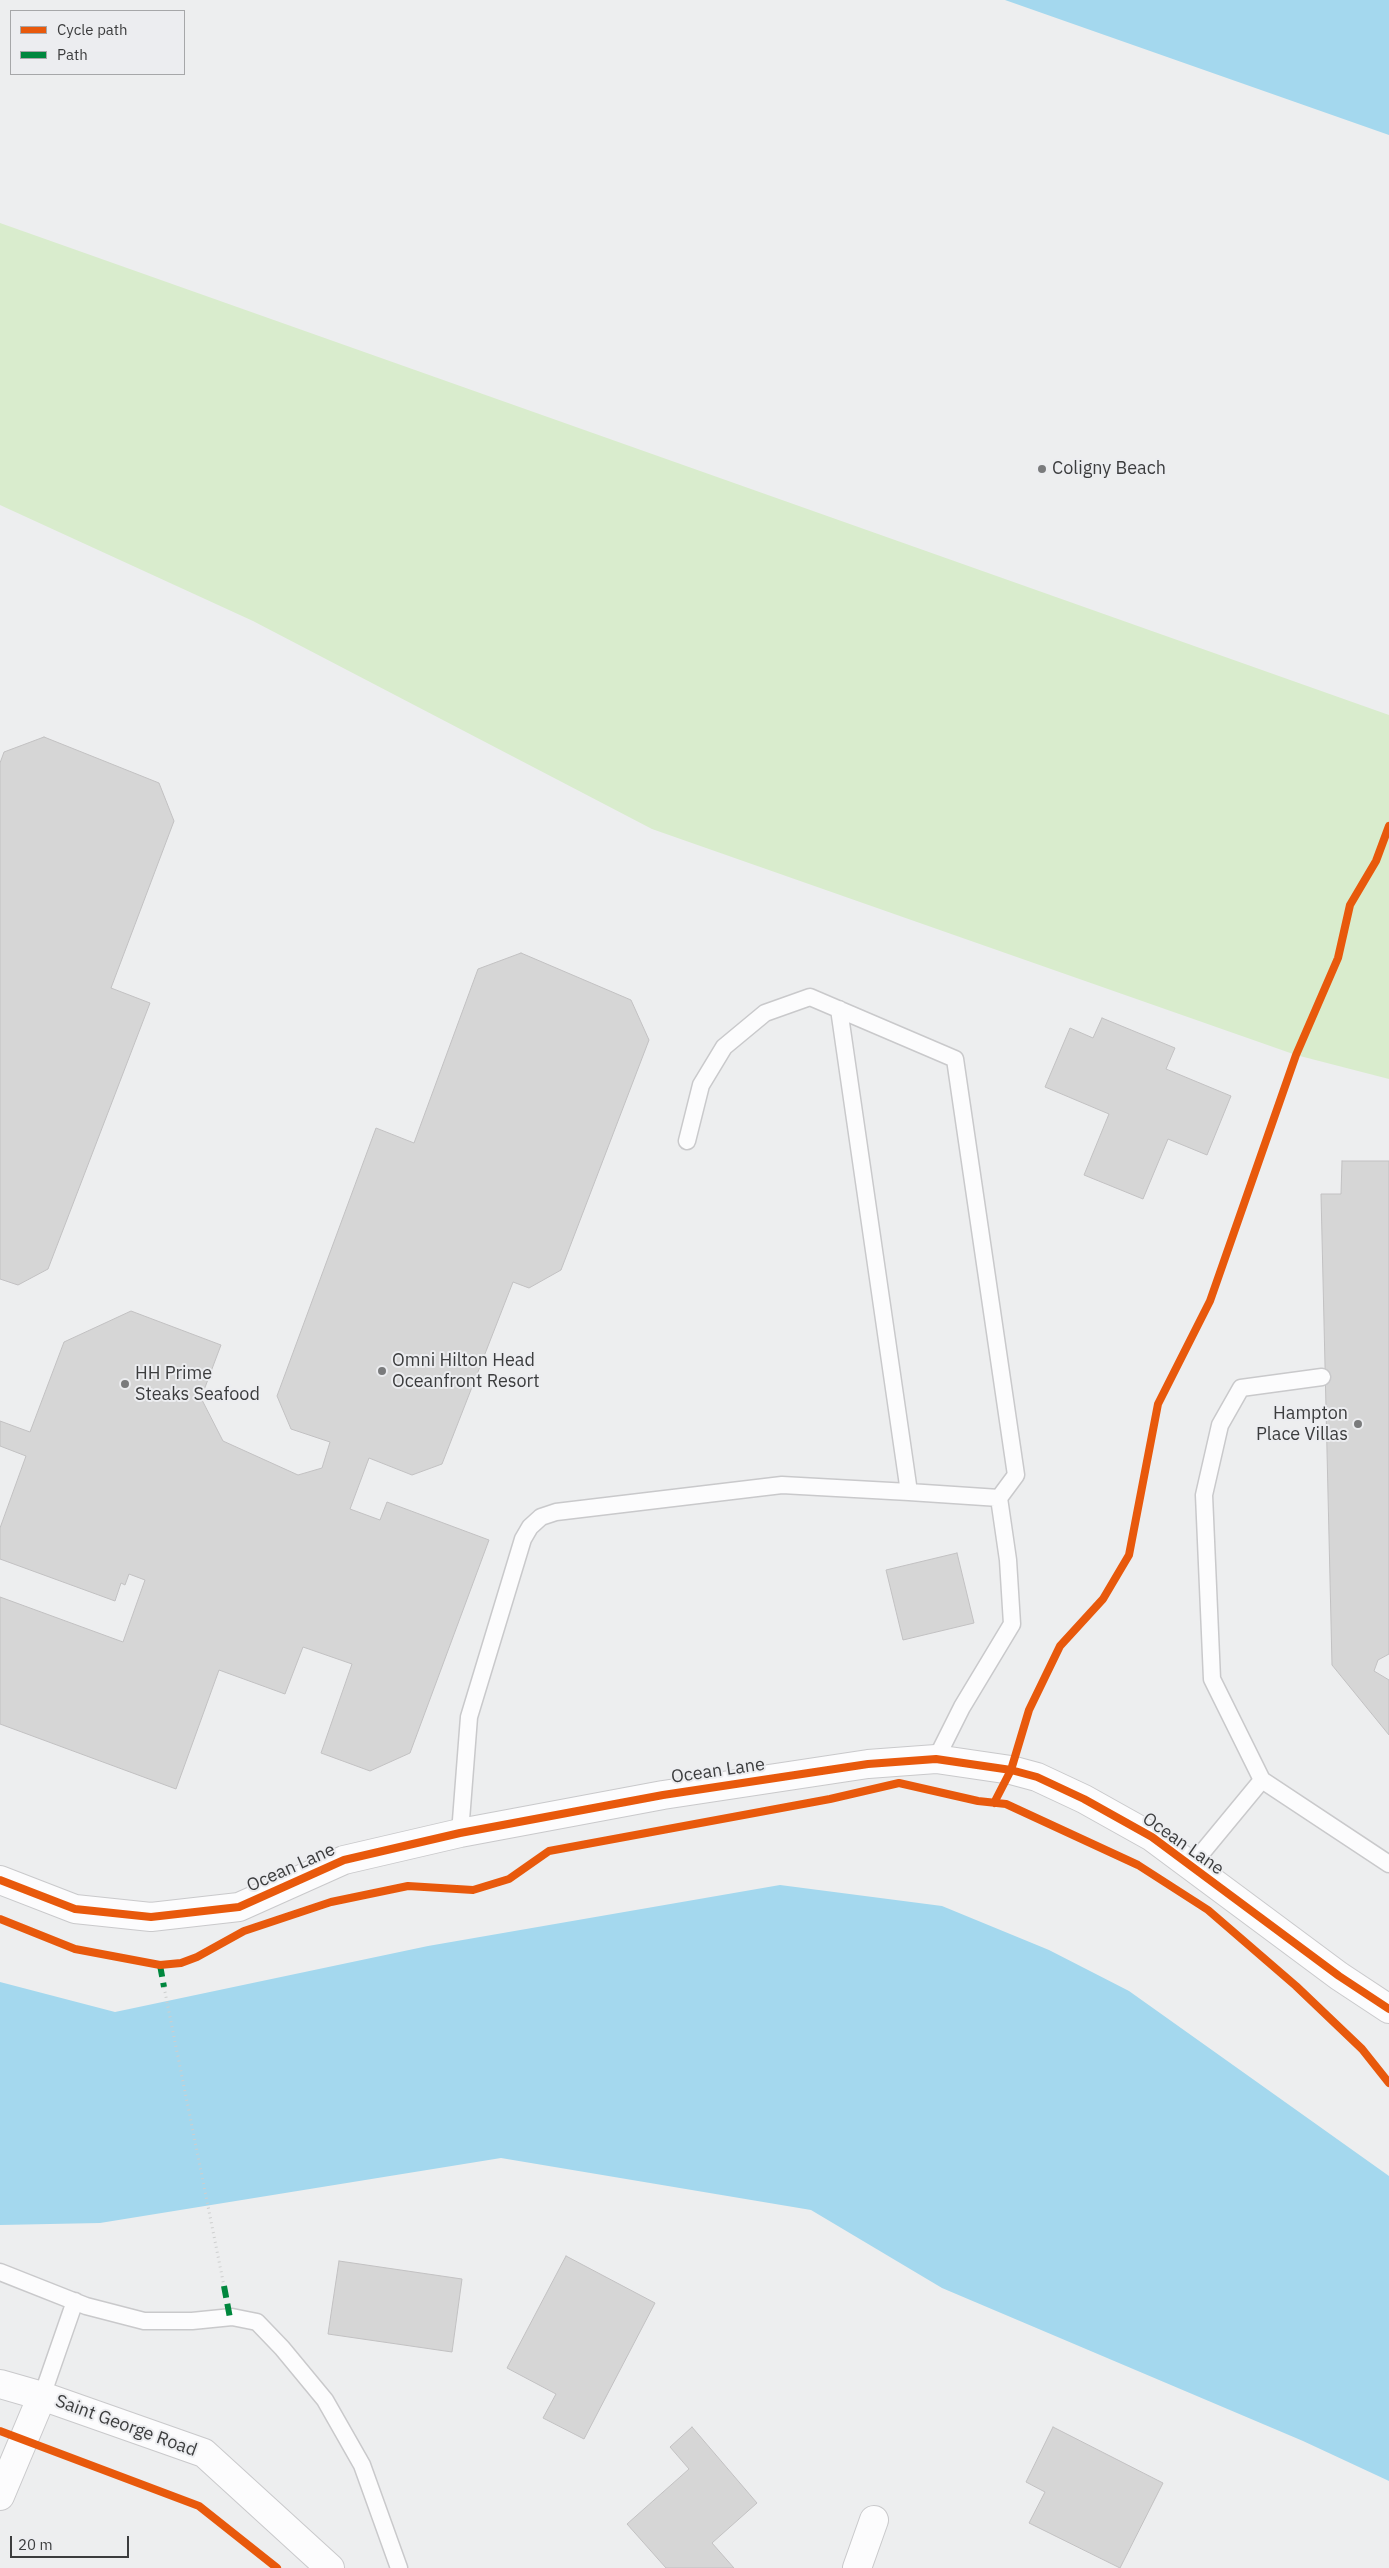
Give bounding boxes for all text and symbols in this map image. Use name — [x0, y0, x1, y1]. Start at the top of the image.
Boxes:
legend — [10, 10, 185, 75]
text: Cycle path — [57, 20, 128, 39]
text: Path — [57, 45, 88, 64]
place label: Coligny Beach — [1052, 458, 1166, 480]
marker: Coligny Beach — [1036, 463, 1048, 475]
place label: Omni Hilton Head Oceanfront Resort — [392, 1350, 540, 1392]
place label: HH Prime Steaks Seafood — [135, 1363, 260, 1406]
marker: Omni Hilton Head Oceanfront Resort — [376, 1365, 388, 1377]
marker: HH Prime Steaks Seafood — [119, 1378, 131, 1390]
place label: Hampton Place Villas — [1256, 1403, 1348, 1446]
marker: Hampton Place Villas — [1352, 1418, 1364, 1430]
street label: Ocean Lane — [670, 1754, 766, 1788]
street label: Ocean Lane — [1138, 1808, 1228, 1880]
street label: Ocean Lane — [243, 1839, 339, 1897]
street label: Saint George Road — [52, 2390, 200, 2462]
scale bar — [12, 2526, 131, 2558]
text: 20 m — [18, 2535, 53, 2554]

